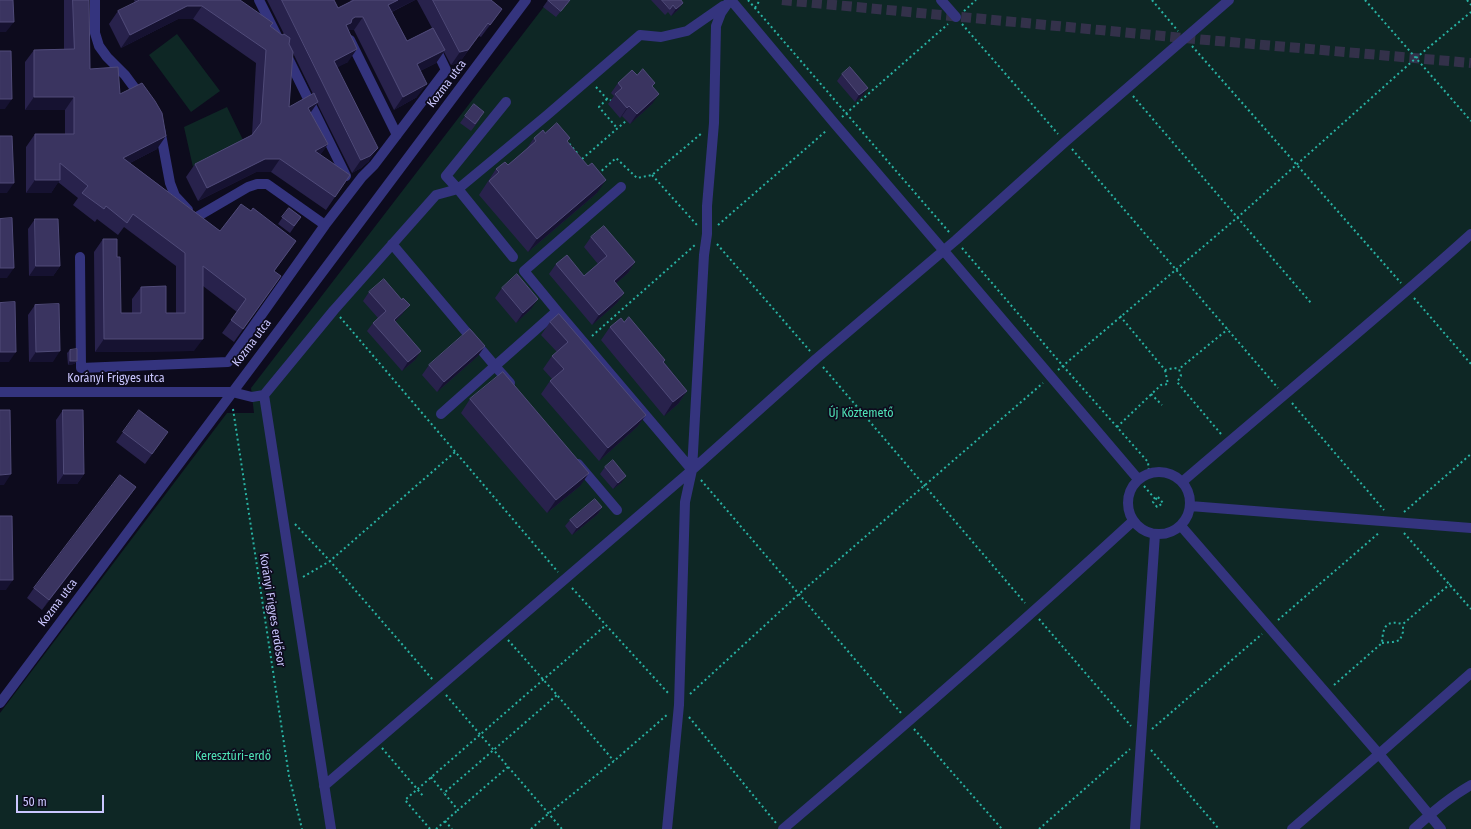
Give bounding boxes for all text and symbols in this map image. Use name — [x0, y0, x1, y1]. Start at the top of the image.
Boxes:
street label: Kozma utca — [424, 57, 470, 111]
street label: Kozma utca — [229, 316, 275, 370]
street label: Korányi Frigyes utca — [67, 372, 165, 386]
park label: Új Köztemető — [829, 407, 893, 421]
street label: Korányi Frigyes erdősor — [256, 552, 288, 668]
street label: Kozma utca — [35, 576, 81, 630]
park label: Keresztúri-erdő — [195, 750, 271, 764]
scale bar — [18, 787, 106, 813]
text: 50 m — [23, 795, 47, 809]

